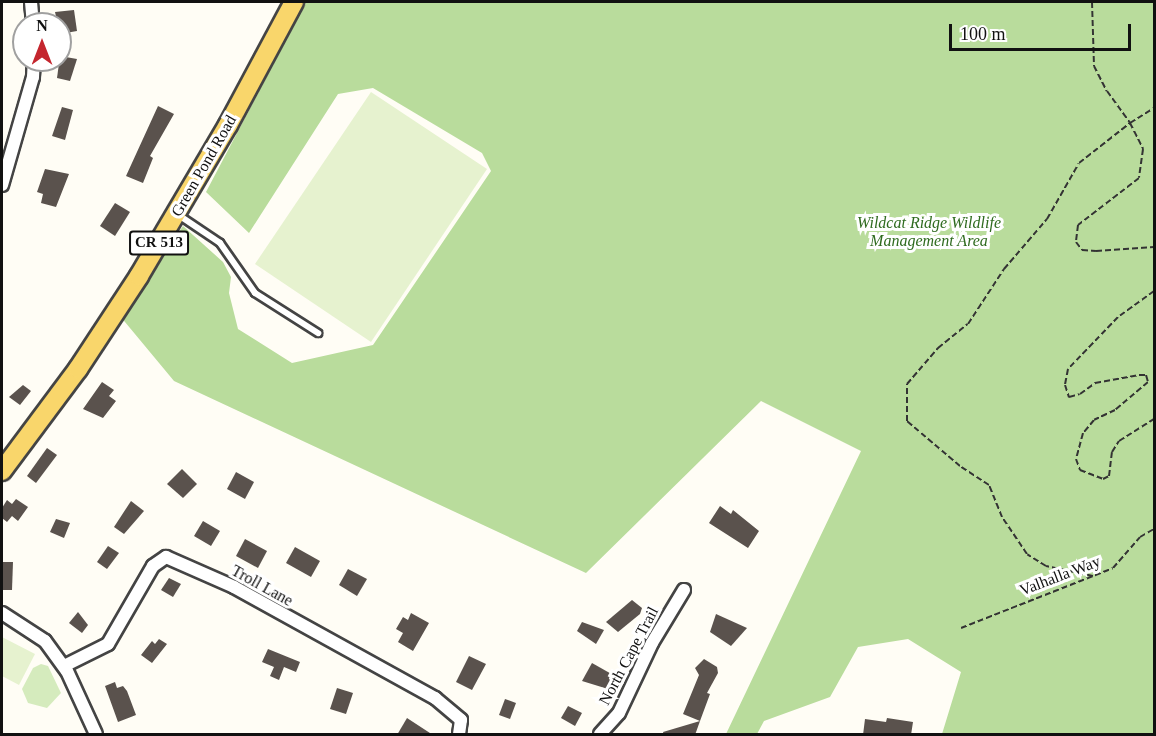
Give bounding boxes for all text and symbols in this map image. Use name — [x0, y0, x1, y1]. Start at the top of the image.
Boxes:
north arrow — [12, 12, 72, 72]
scale bar — [952, 12, 1134, 50]
text: N — [36, 17, 48, 34]
text: 100 m — [960, 24, 1006, 44]
street label: Green Pond Road — [167, 112, 241, 220]
park label: Wildcat Ridge Wildlife Management Area — [857, 213, 1001, 251]
road number: CR 513 — [129, 231, 189, 255]
street label: Valhalla Way — [1017, 552, 1103, 600]
street label: Troll Lane — [228, 561, 296, 611]
street label: North Cape Trail — [595, 603, 663, 709]

